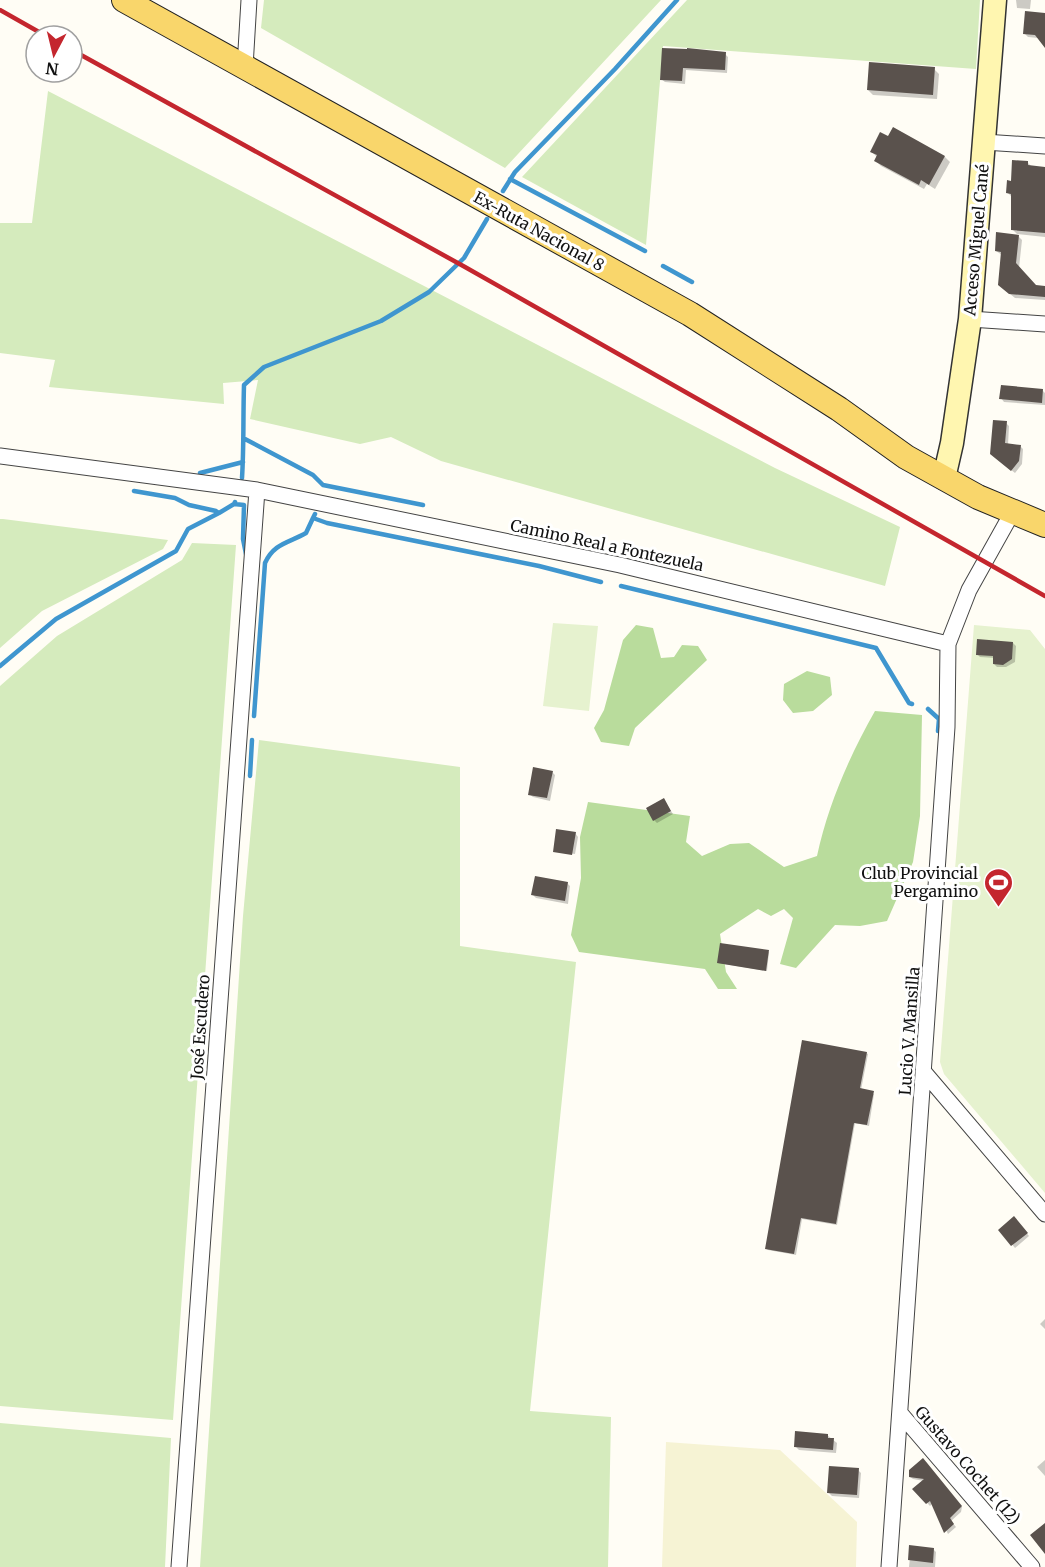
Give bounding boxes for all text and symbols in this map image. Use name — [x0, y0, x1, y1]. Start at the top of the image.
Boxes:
north arrow — [24, 24, 84, 84]
text: N — [44, 58, 60, 80]
street label: Acceso Miguel Cané — [959, 163, 993, 318]
street label: Ex-Ruta Nacional 8 — [470, 187, 608, 275]
street label: Camino Real a Fontezuela — [509, 515, 706, 575]
place label: Club Provincial Pergamino — [862, 863, 978, 901]
sports icon: Club Provincial Pergamino — [983, 866, 1015, 908]
street label: Lucio V. Mansilla — [895, 966, 923, 1096]
street label: José Escudero — [186, 974, 214, 1081]
street label: Gustavo Cochet (12) — [911, 1402, 1025, 1528]

